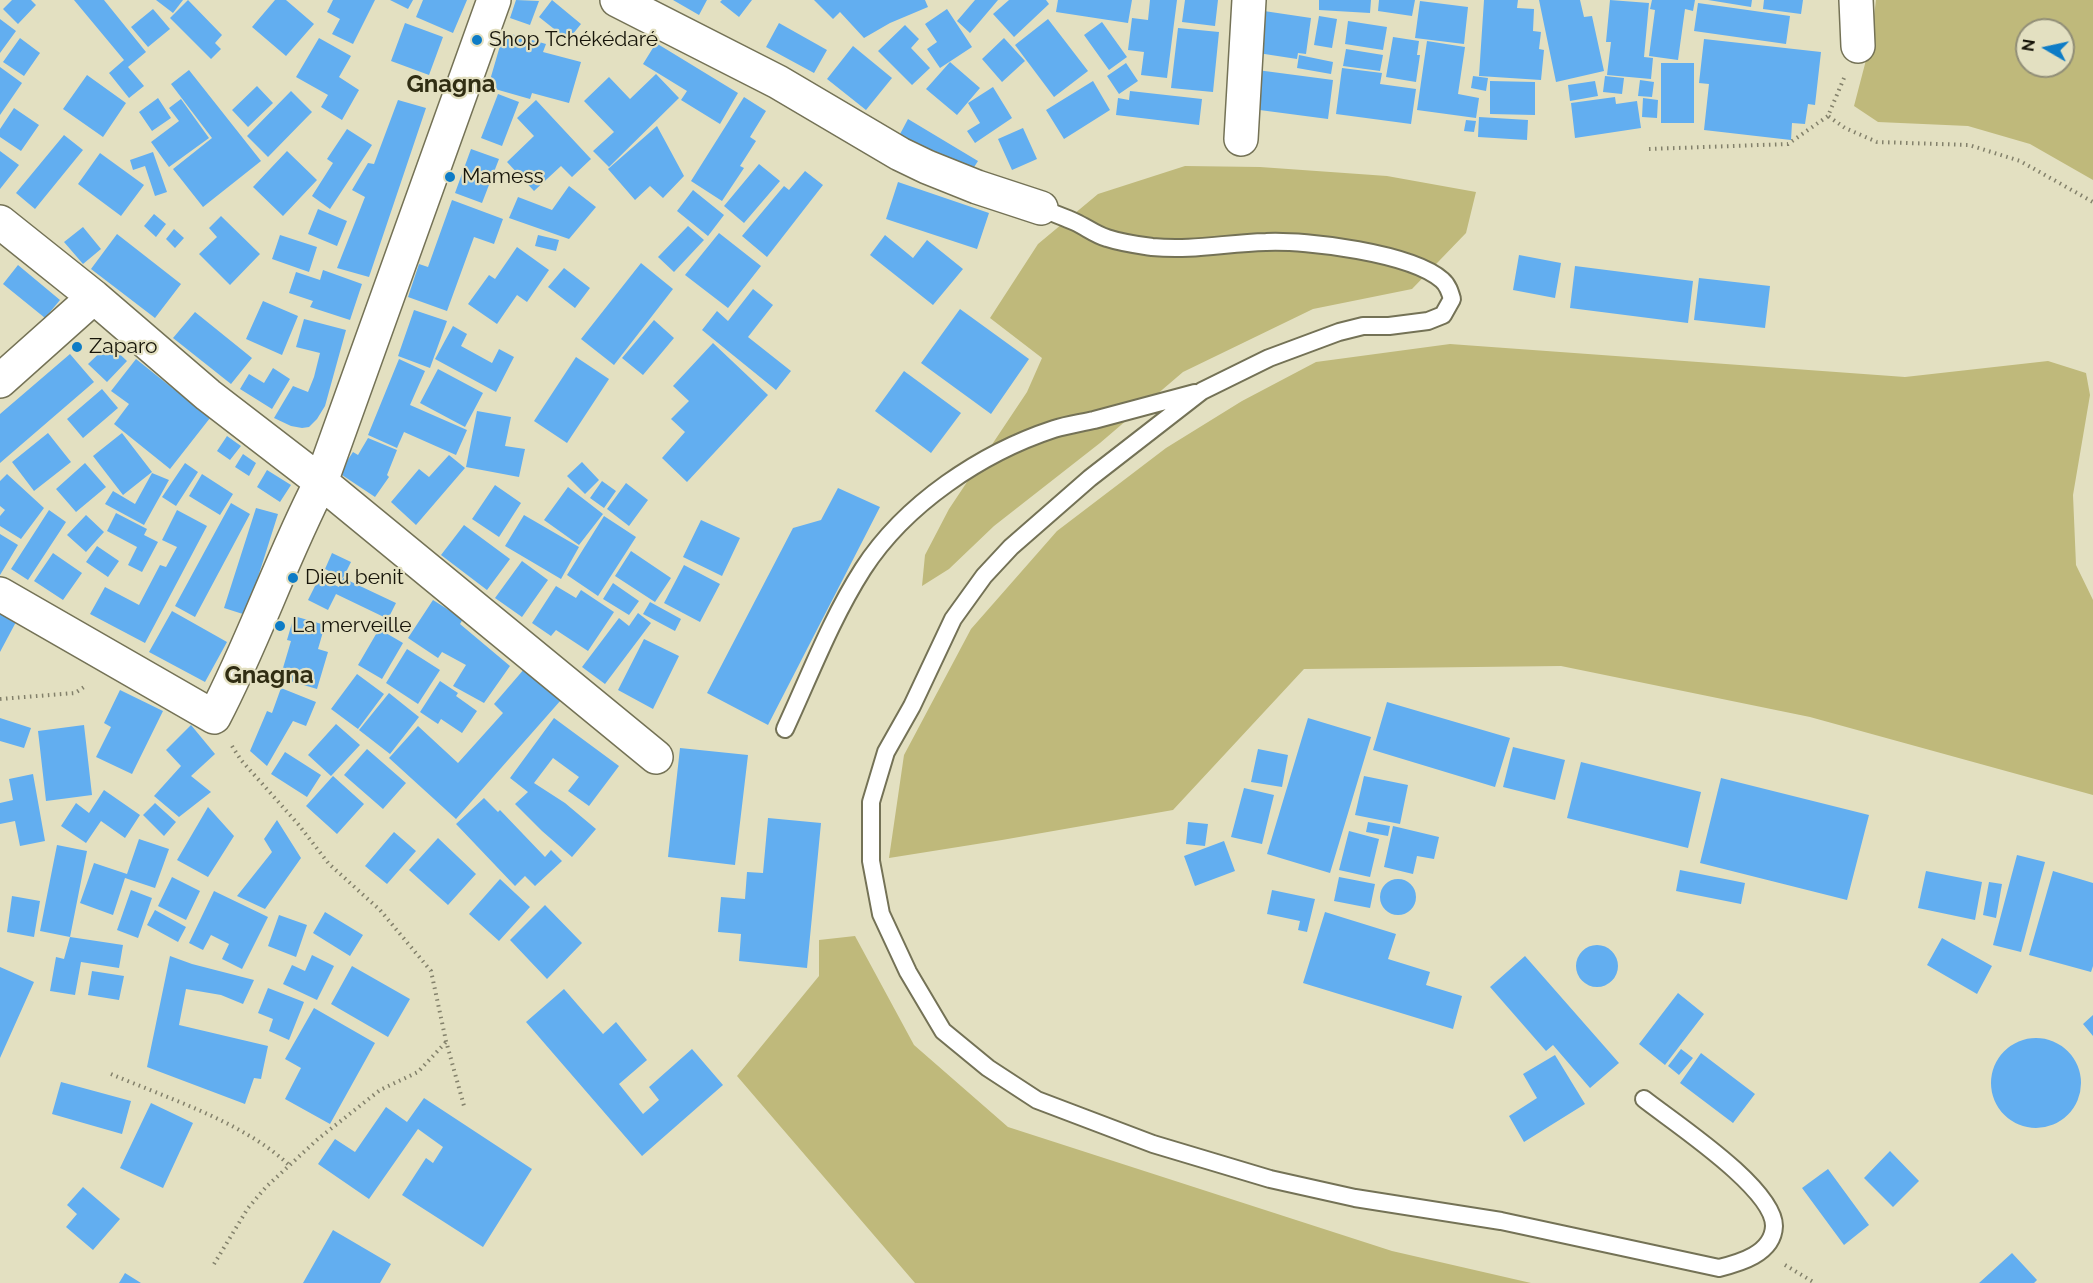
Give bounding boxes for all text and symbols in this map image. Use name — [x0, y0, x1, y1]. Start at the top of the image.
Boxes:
north arrow — [2015, 18, 2075, 78]
place label: Shop Tchékédaré — [489, 27, 658, 53]
marker: Shop Tchékédaré — [470, 33, 484, 47]
text: N — [2018, 38, 2039, 53]
district label: Gnagna — [406, 71, 496, 99]
place label: Mamess — [462, 164, 544, 190]
marker: Mamess — [443, 170, 457, 184]
place label: Zaparo — [89, 334, 158, 360]
marker: Zaparo — [70, 340, 84, 354]
place label: Dieu benit — [305, 565, 404, 591]
marker: Dieu benit — [286, 571, 300, 585]
place label: La merveille — [292, 613, 412, 639]
marker: La merveille — [273, 619, 287, 633]
district label: Gnagna — [224, 662, 314, 690]

